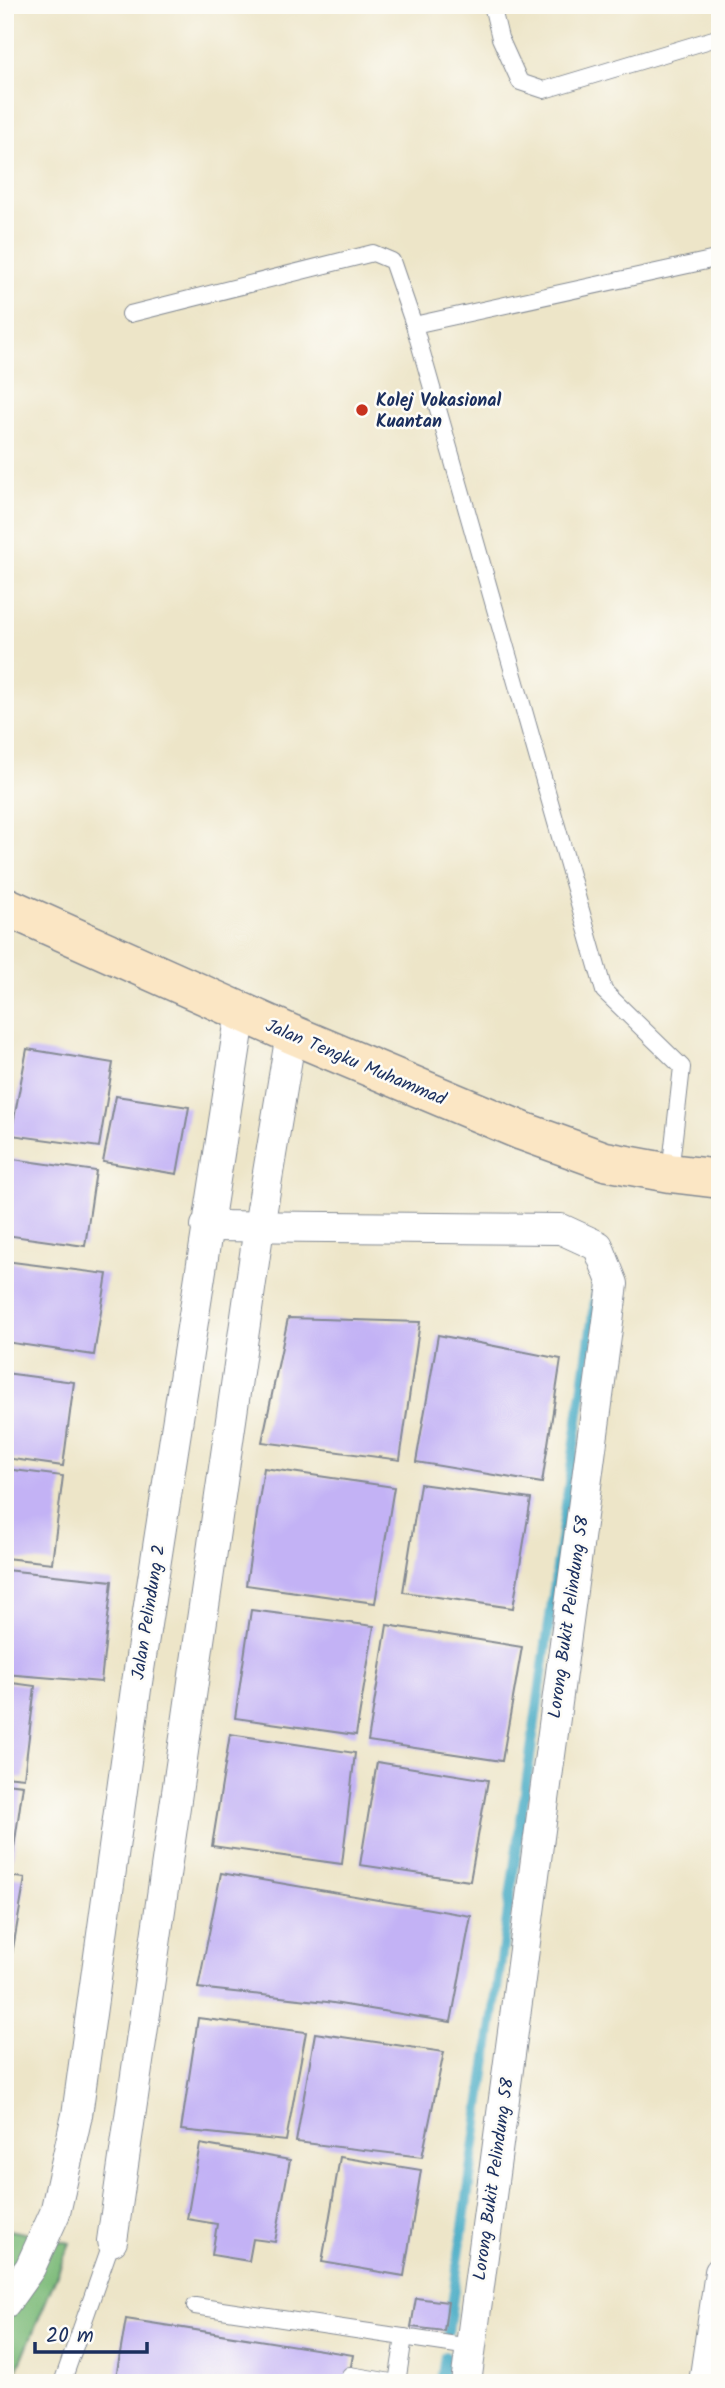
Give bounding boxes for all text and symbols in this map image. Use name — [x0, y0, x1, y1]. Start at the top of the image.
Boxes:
place label: Kolej Vokasional Kuantan — [376, 387, 502, 437]
marker: Kolej Vokasional Kuantan — [354, 402, 370, 418]
street label: Jalan Tengku Muhammad — [261, 1012, 451, 1115]
street label: Lorong Bukit Pelindung 58 — [541, 1514, 598, 1720]
street label: Jalan Pelindung 2 — [125, 1543, 174, 1682]
street label: Lorong Bukit Pelindung 58 — [466, 2076, 523, 2282]
scale bar — [35, 2311, 147, 2355]
text: 20 m — [46, 2320, 94, 2353]

